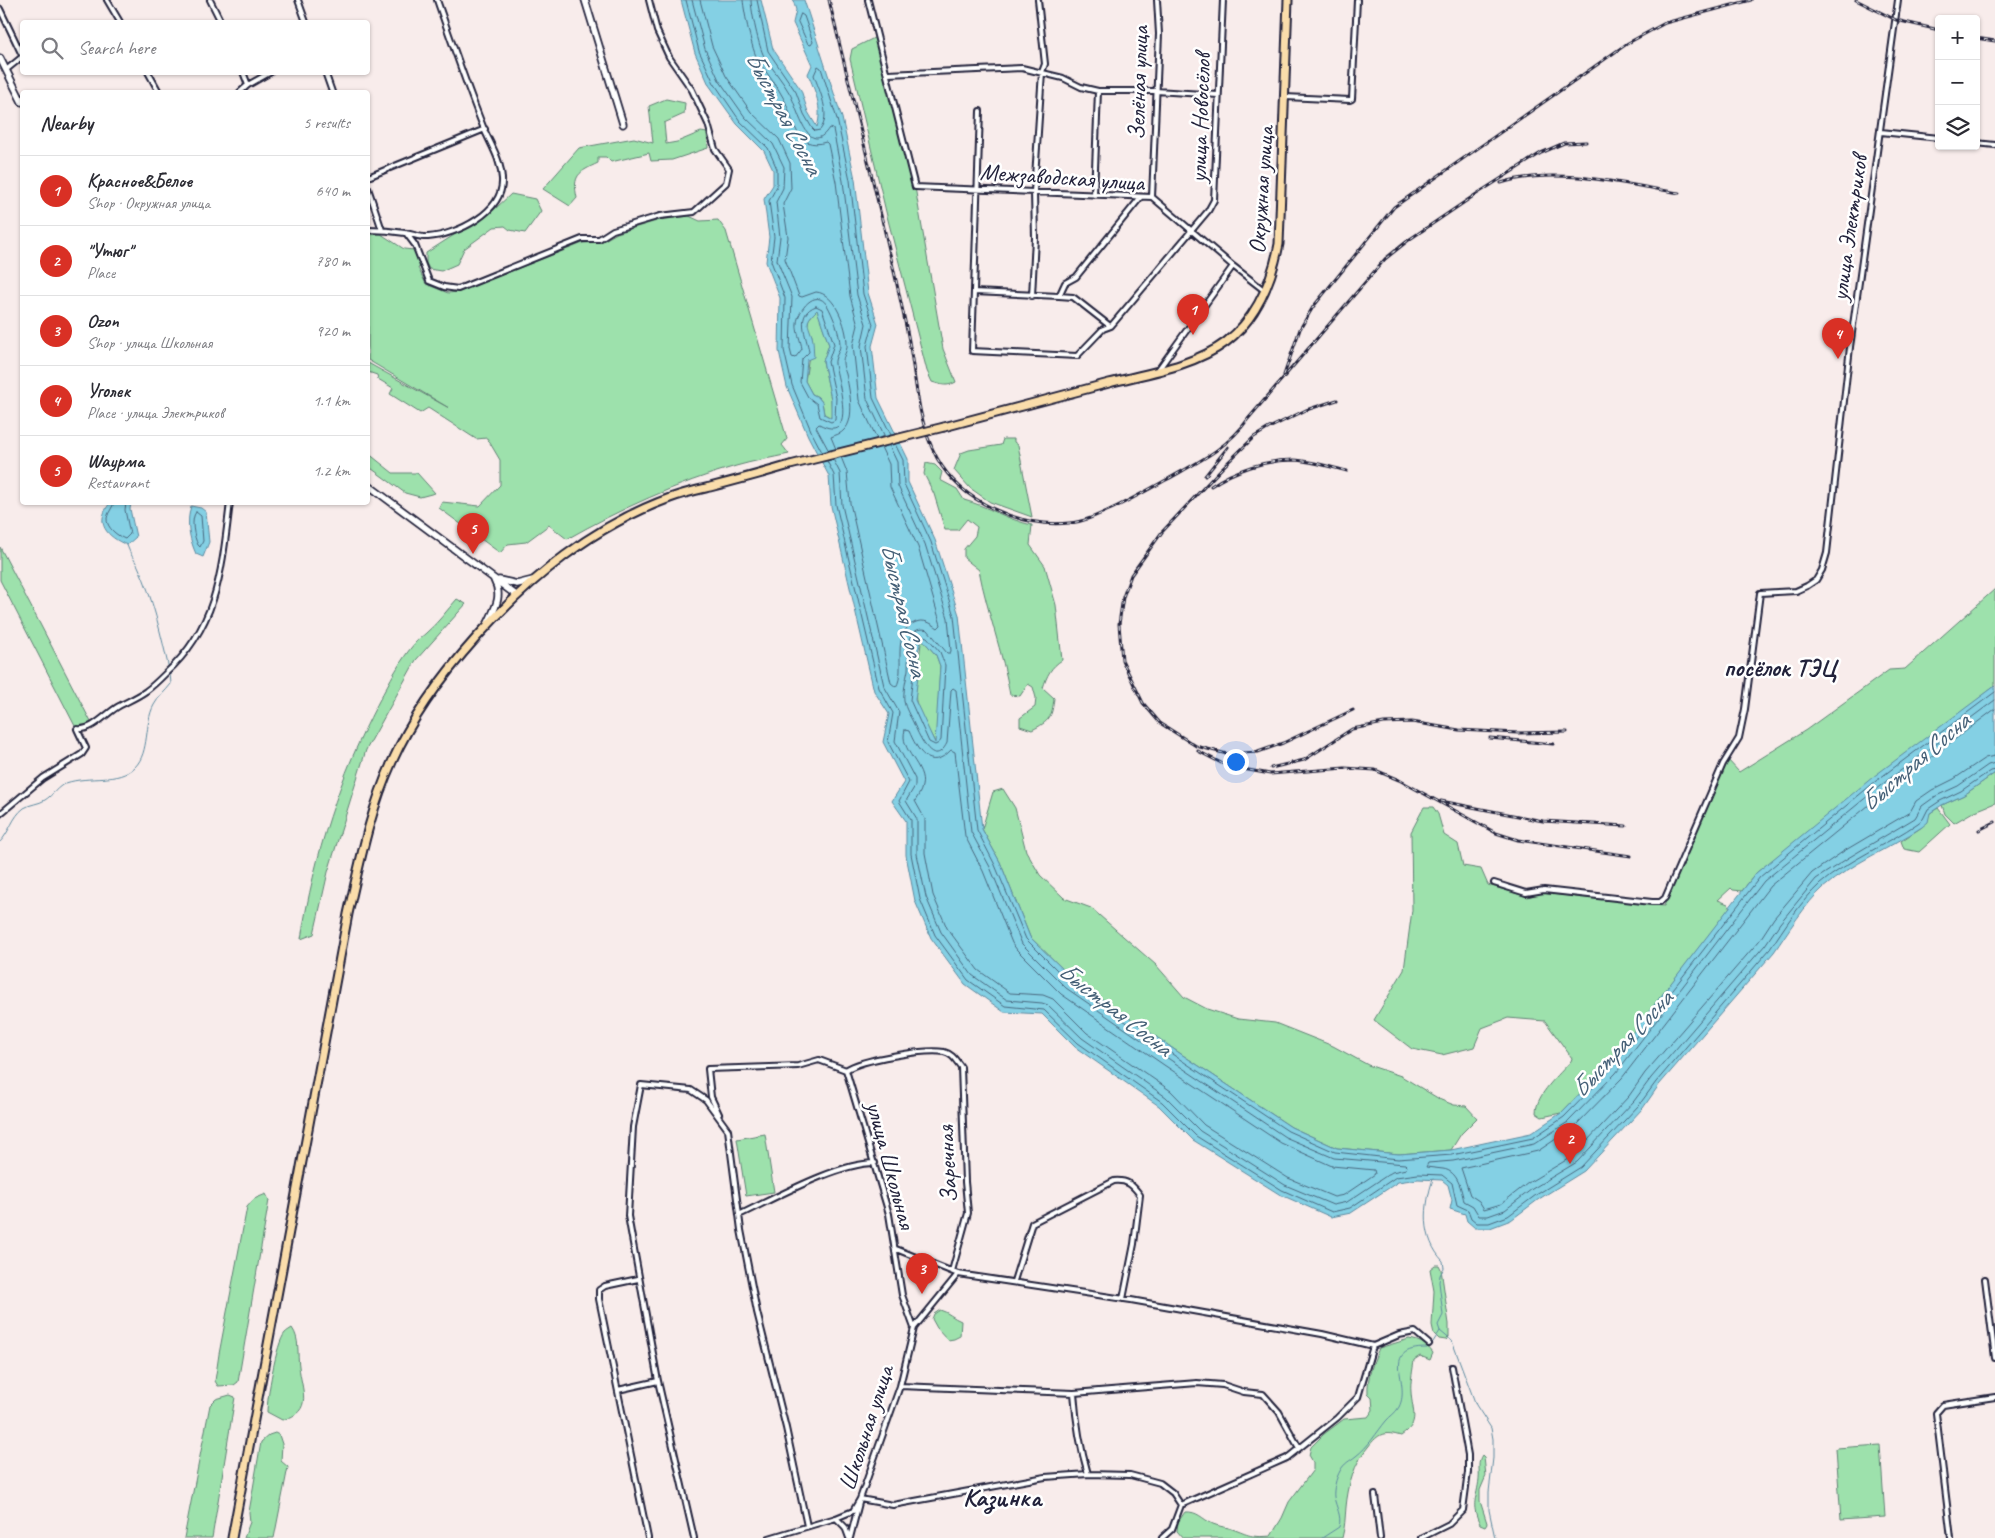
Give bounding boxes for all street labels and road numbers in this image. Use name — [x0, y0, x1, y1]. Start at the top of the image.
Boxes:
street label: Зелёная улица — [1121, 24, 1155, 141]
street label: улица Новосёлов — [1183, 49, 1217, 185]
street label: Окружная улица — [1242, 123, 1281, 255]
street label: улица Электриков — [1824, 149, 1875, 305]
street label: Межзаводская улица — [979, 156, 1146, 198]
street label: улица Школьная — [859, 1096, 923, 1234]
street label: Заречная — [930, 1123, 964, 1204]
street label: Школьная улица — [832, 1360, 901, 1494]

